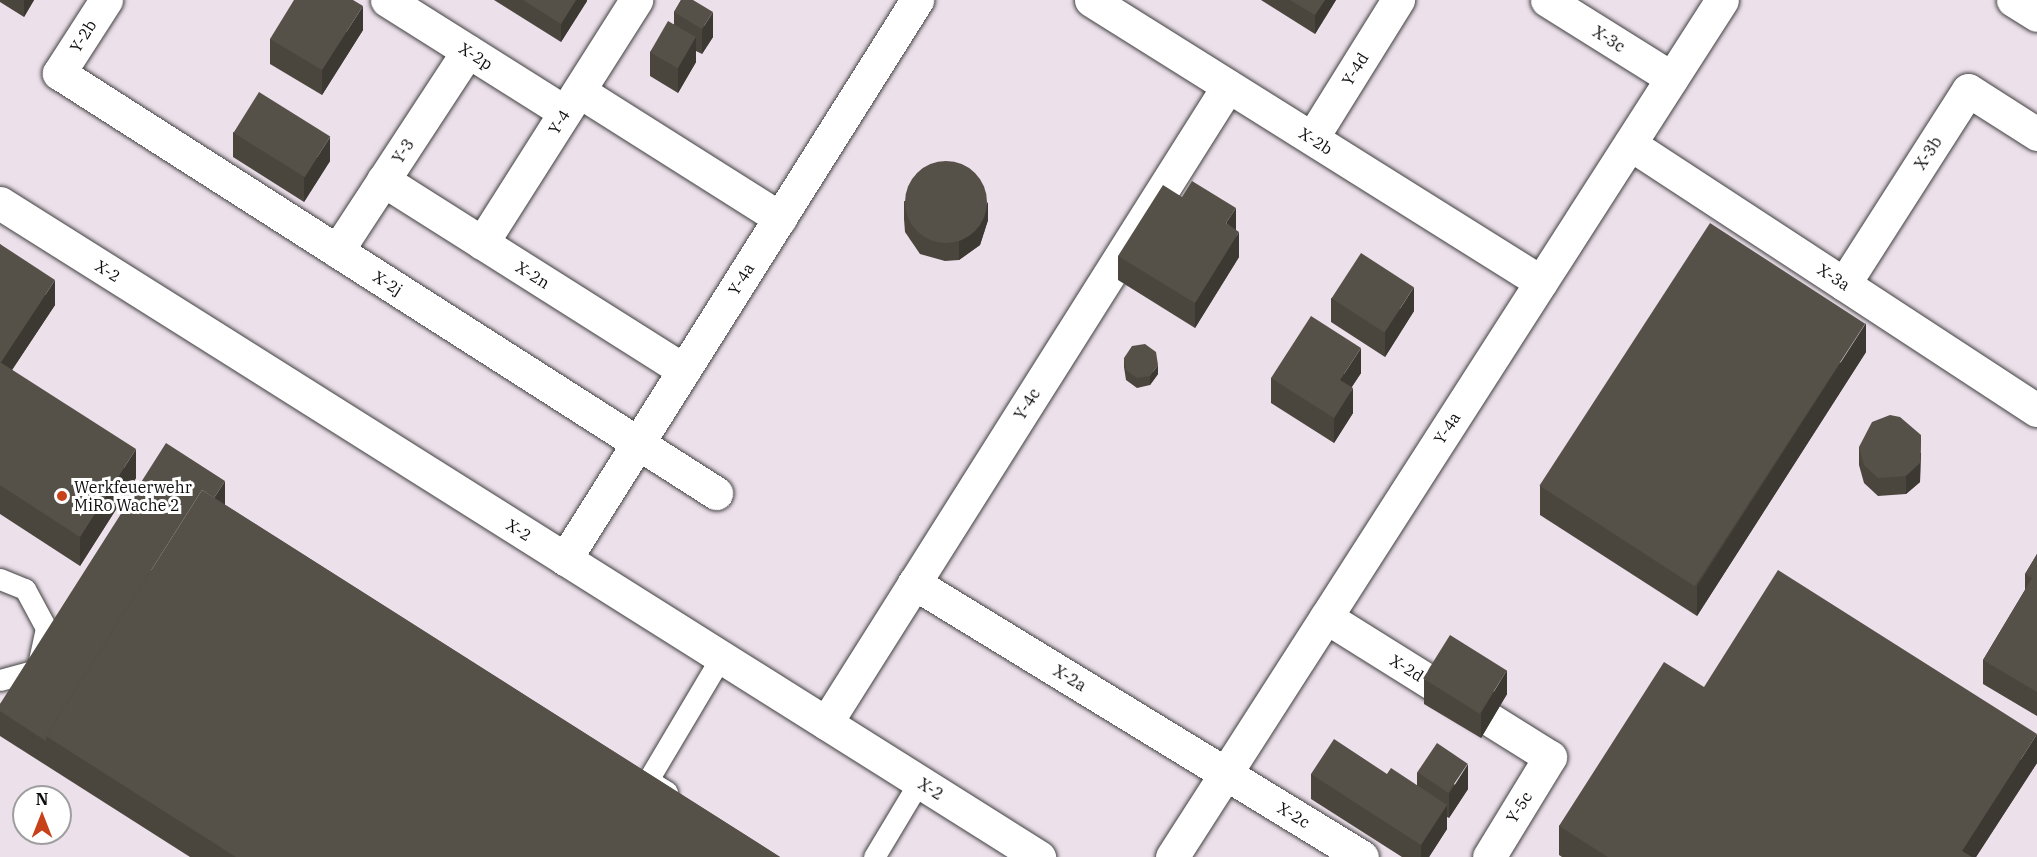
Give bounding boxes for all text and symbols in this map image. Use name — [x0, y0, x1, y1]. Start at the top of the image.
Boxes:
street label: Y-2b — [66, 16, 100, 56]
street label: X-3c — [1589, 22, 1629, 56]
street label: X-2p — [456, 38, 496, 74]
street label: Y-4d — [1338, 49, 1372, 89]
street label: Y-4 — [544, 106, 574, 138]
street label: X-2b — [1296, 123, 1336, 159]
street label: X-3b — [1910, 133, 1946, 173]
street label: Y-3 — [388, 135, 418, 167]
street label: X-2 — [92, 256, 124, 286]
street label: X-2n — [513, 257, 553, 293]
street label: Y-4a — [724, 260, 758, 298]
street label: X-3a — [1814, 260, 1854, 294]
street label: X-2j — [370, 267, 406, 299]
street label: Y-4c — [1010, 385, 1044, 423]
street label: Y-4a — [1430, 409, 1464, 447]
place label: Werkfeuerwehr MiRo Wache 2 — [74, 477, 192, 515]
marker: Werkfeuerwehr MiRo Wache 2 — [55, 489, 69, 503]
street label: X-2 — [503, 515, 535, 545]
street label: X-2d — [1387, 650, 1427, 686]
street label: X-2a — [1050, 661, 1090, 695]
street label: X-2 — [915, 774, 947, 804]
north arrow — [12, 785, 72, 845]
street label: Y-5c — [1502, 788, 1536, 826]
text: N — [36, 789, 48, 809]
street label: X-2c — [1274, 798, 1314, 832]

